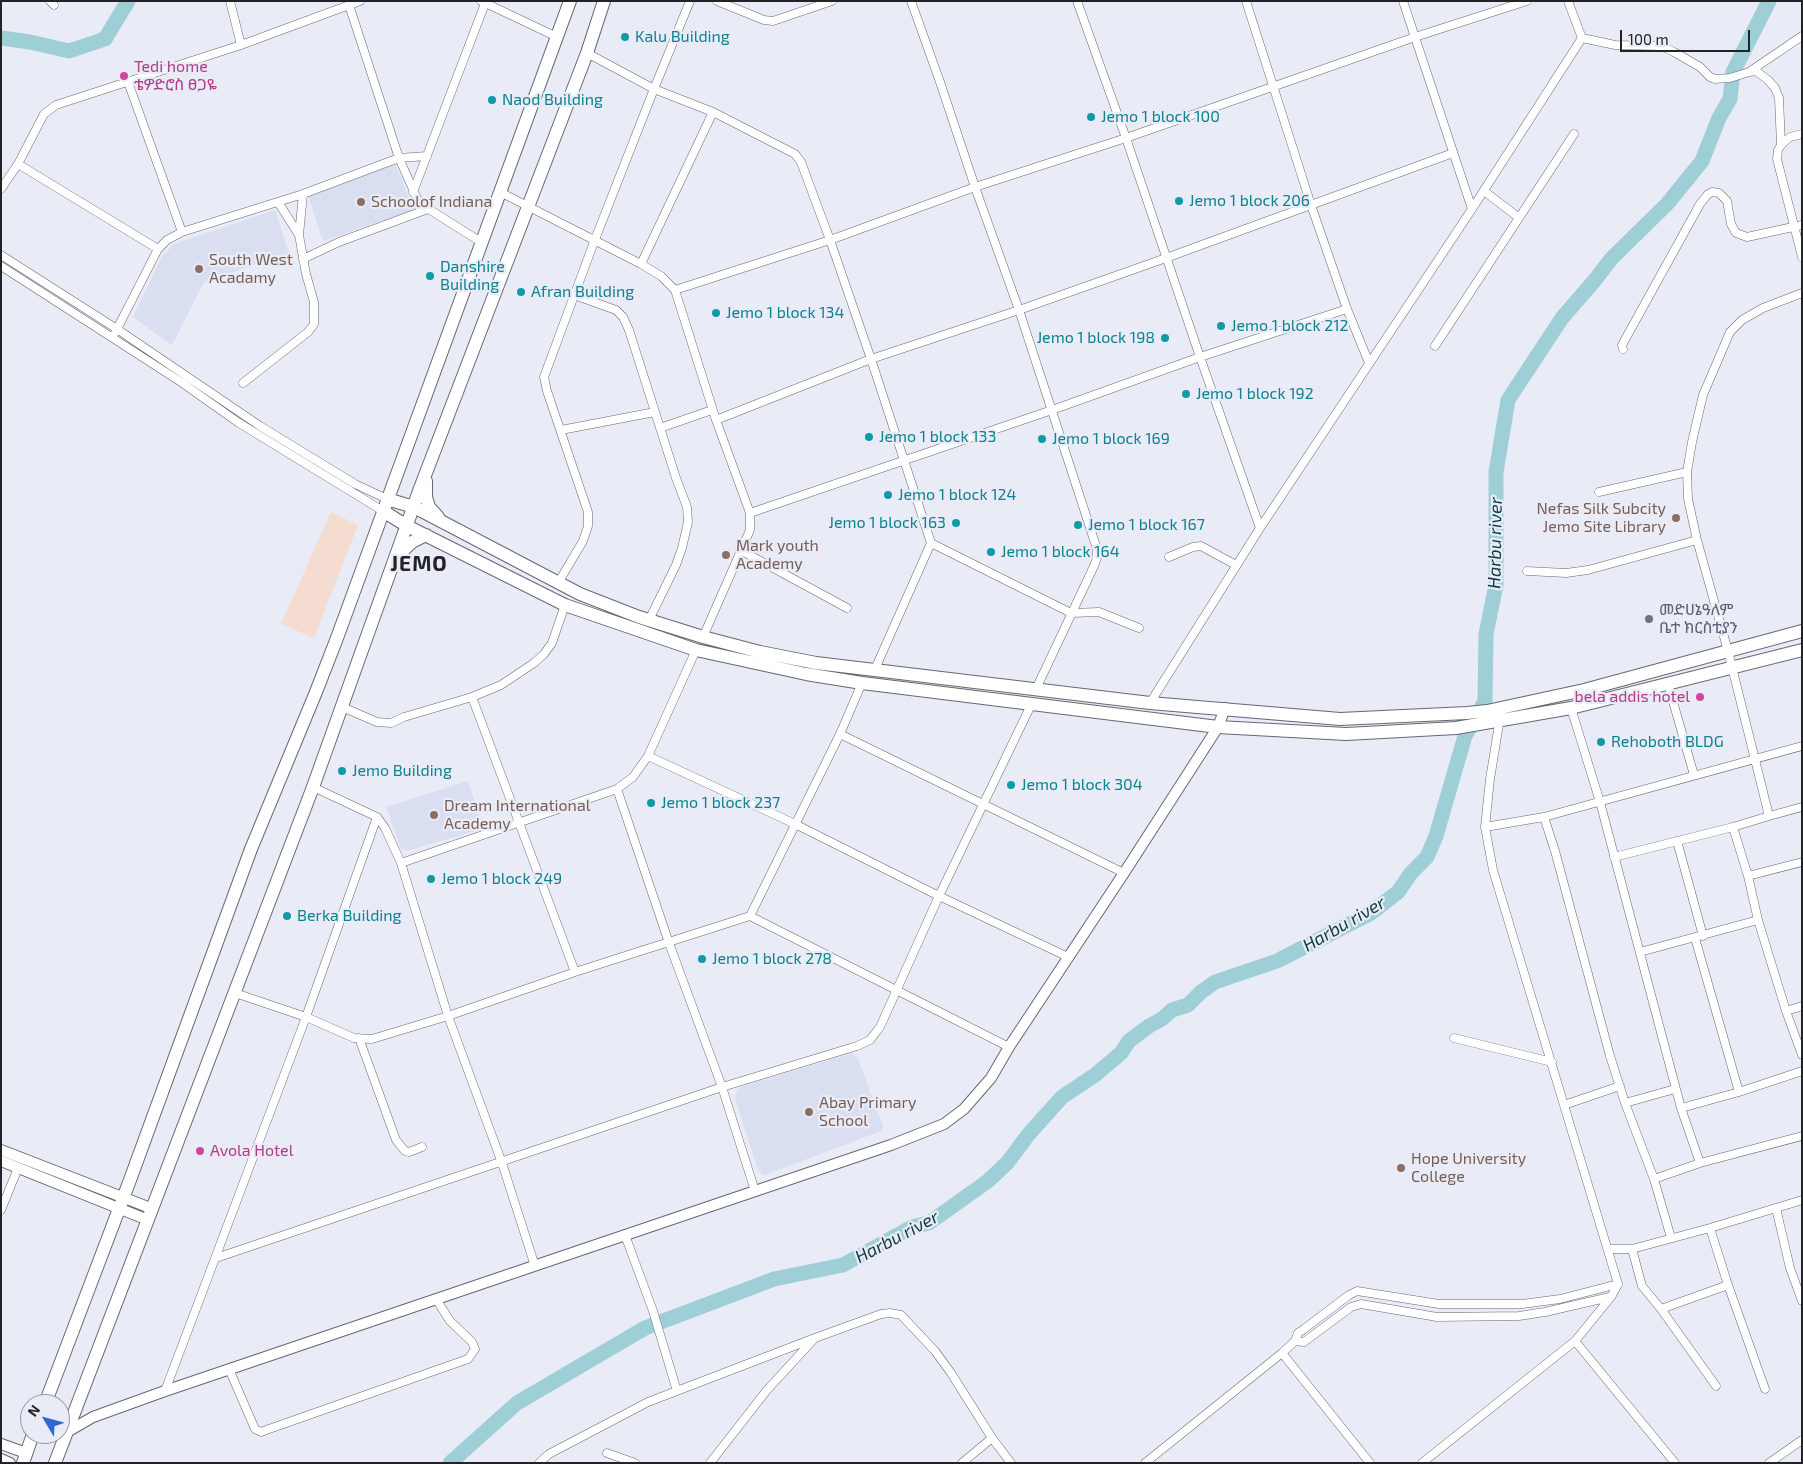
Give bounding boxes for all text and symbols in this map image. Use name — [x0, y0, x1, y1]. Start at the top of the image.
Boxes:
scale bar — [1623, 20, 1753, 52]
place label: Kalu Building — [635, 27, 730, 47]
text: 100 m — [1628, 30, 1669, 48]
marker: Kalu Building — [619, 31, 631, 43]
place label: Tedi home ቴዎድሮስ ፀጋዬ — [134, 57, 217, 95]
marker: Tedi home ቴዎድሮስ ፀጋዬ — [118, 70, 130, 82]
place label: Naod Building — [502, 90, 603, 110]
marker: Naod Building — [486, 94, 498, 106]
place label: Jemo 1 block 100 — [1101, 107, 1220, 127]
marker: Jemo 1 block 100 — [1085, 111, 1097, 123]
place label: Jemo 1 block 206 — [1189, 191, 1310, 211]
place label: Schoolof Indiana — [371, 192, 492, 212]
marker: Jemo 1 block 206 — [1173, 195, 1185, 207]
marker: Schoolof Indiana — [355, 196, 367, 208]
place label: South West Acadamy — [209, 250, 293, 288]
place label: Danshire Building — [440, 257, 505, 295]
marker: South West Acadamy — [193, 263, 205, 275]
marker: Danshire Building — [424, 270, 436, 282]
place label: Afran Building — [531, 282, 634, 302]
marker: Afran Building — [515, 286, 527, 298]
place label: Jemo 1 block 134 — [726, 303, 844, 323]
marker: Jemo 1 block 134 — [710, 307, 722, 319]
place label: Jemo 1 block 212 — [1231, 316, 1348, 336]
marker: Jemo 1 block 212 — [1215, 320, 1227, 332]
place label: Jemo 1 block 198 — [1037, 328, 1155, 348]
marker: Jemo 1 block 198 — [1159, 332, 1171, 344]
place label: Jemo 1 block 192 — [1196, 384, 1314, 404]
marker: Jemo 1 block 192 — [1180, 388, 1192, 400]
place label: Jemo 1 block 133 — [879, 427, 996, 447]
place label: Jemo 1 block 169 — [1052, 429, 1170, 449]
marker: Jemo 1 block 133 — [863, 431, 875, 443]
marker: Jemo 1 block 169 — [1036, 433, 1048, 445]
place label: Jemo 1 block 124 — [898, 485, 1016, 505]
marker: Jemo 1 block 124 — [882, 489, 894, 501]
water label: Harbu river — [1483, 497, 1507, 589]
place label: Nefas Silk Subcity Jemo Site Library — [1537, 499, 1666, 537]
marker: Nefas Silk Subcity Jemo Site Library — [1670, 512, 1682, 524]
place label: Jemo 1 block 163 — [828, 513, 946, 533]
place label: Jemo 1 block 167 — [1088, 515, 1205, 535]
marker: Jemo 1 block 163 — [950, 517, 962, 529]
marker: Jemo 1 block 167 — [1072, 519, 1084, 531]
place label: Mark youth Academy — [736, 536, 819, 574]
place label: Jemo 1 block 164 — [1001, 542, 1119, 562]
marker: Jemo 1 block 164 — [985, 546, 997, 558]
marker: Mark youth Academy — [720, 549, 732, 561]
district label: JEMO — [390, 551, 448, 577]
place label: መድሀኔዓለም ቤተ ክርስቲያን — [1659, 600, 1737, 638]
marker: መድሀኔዓለም ቤተ ክርስቲያን — [1643, 613, 1655, 625]
place label: bela addis hotel — [1575, 687, 1690, 707]
marker: bela addis hotel — [1694, 691, 1706, 703]
place label: Rehoboth BLDG — [1611, 732, 1724, 752]
marker: Rehoboth BLDG — [1595, 736, 1607, 748]
place label: Jemo Building — [352, 761, 452, 781]
marker: Jemo Building — [336, 765, 348, 777]
place label: Jemo 1 block 304 — [1021, 775, 1143, 795]
marker: Jemo 1 block 304 — [1005, 779, 1017, 791]
place label: Jemo 1 block 237 — [661, 793, 780, 813]
place label: Dream International Academy — [444, 796, 590, 834]
marker: Jemo 1 block 237 — [645, 797, 657, 809]
marker: Dream International Academy — [428, 809, 440, 821]
place label: Jemo 1 block 249 — [441, 869, 562, 889]
marker: Jemo 1 block 249 — [425, 873, 437, 885]
water label: Harbu river — [1299, 892, 1389, 956]
place label: Berka Building — [297, 906, 402, 926]
marker: Berka Building — [281, 910, 293, 922]
place label: Jemo 1 block 278 — [712, 949, 832, 969]
marker: Jemo 1 block 278 — [696, 953, 708, 965]
place label: Abay Primary School — [819, 1093, 916, 1131]
marker: Abay Primary School — [803, 1106, 815, 1118]
place label: Avola Hotel — [210, 1141, 293, 1161]
marker: Avola Hotel — [194, 1145, 206, 1157]
place label: Hope University College — [1411, 1149, 1526, 1187]
marker: Hope University College — [1395, 1162, 1407, 1174]
water label: Harbu river — [851, 1206, 943, 1268]
north arrow — [20, 1394, 70, 1444]
text: N — [24, 1401, 43, 1419]

